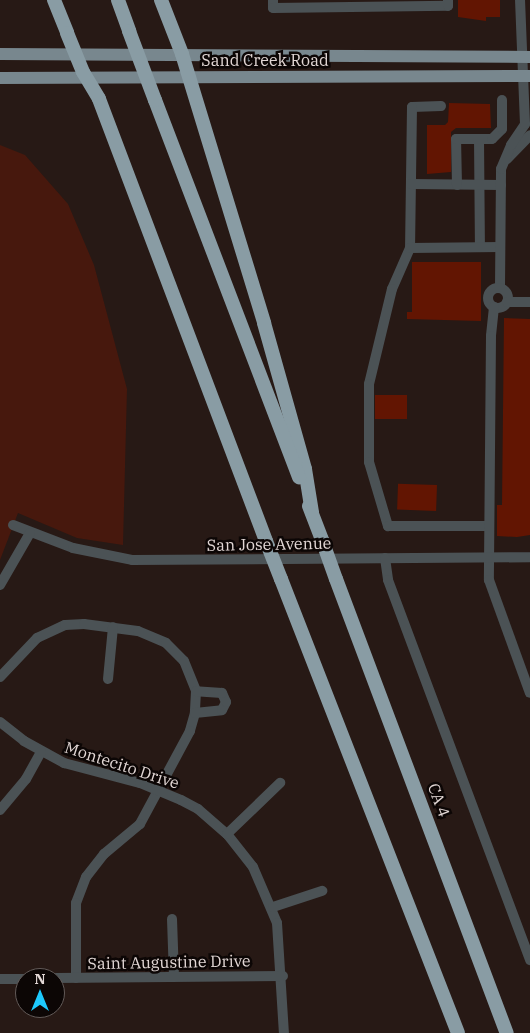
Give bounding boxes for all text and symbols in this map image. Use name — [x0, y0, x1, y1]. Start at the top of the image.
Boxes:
street label: Sand Creek Road — [201, 50, 329, 70]
street label: San Jose Avenue — [207, 533, 331, 555]
street label: Montecito Drive — [62, 737, 182, 793]
street label: CA 4 — [424, 780, 454, 820]
street label: Saint Augustine Drive — [87, 951, 251, 973]
north arrow — [15, 968, 65, 1018]
text: N — [34, 970, 46, 988]

